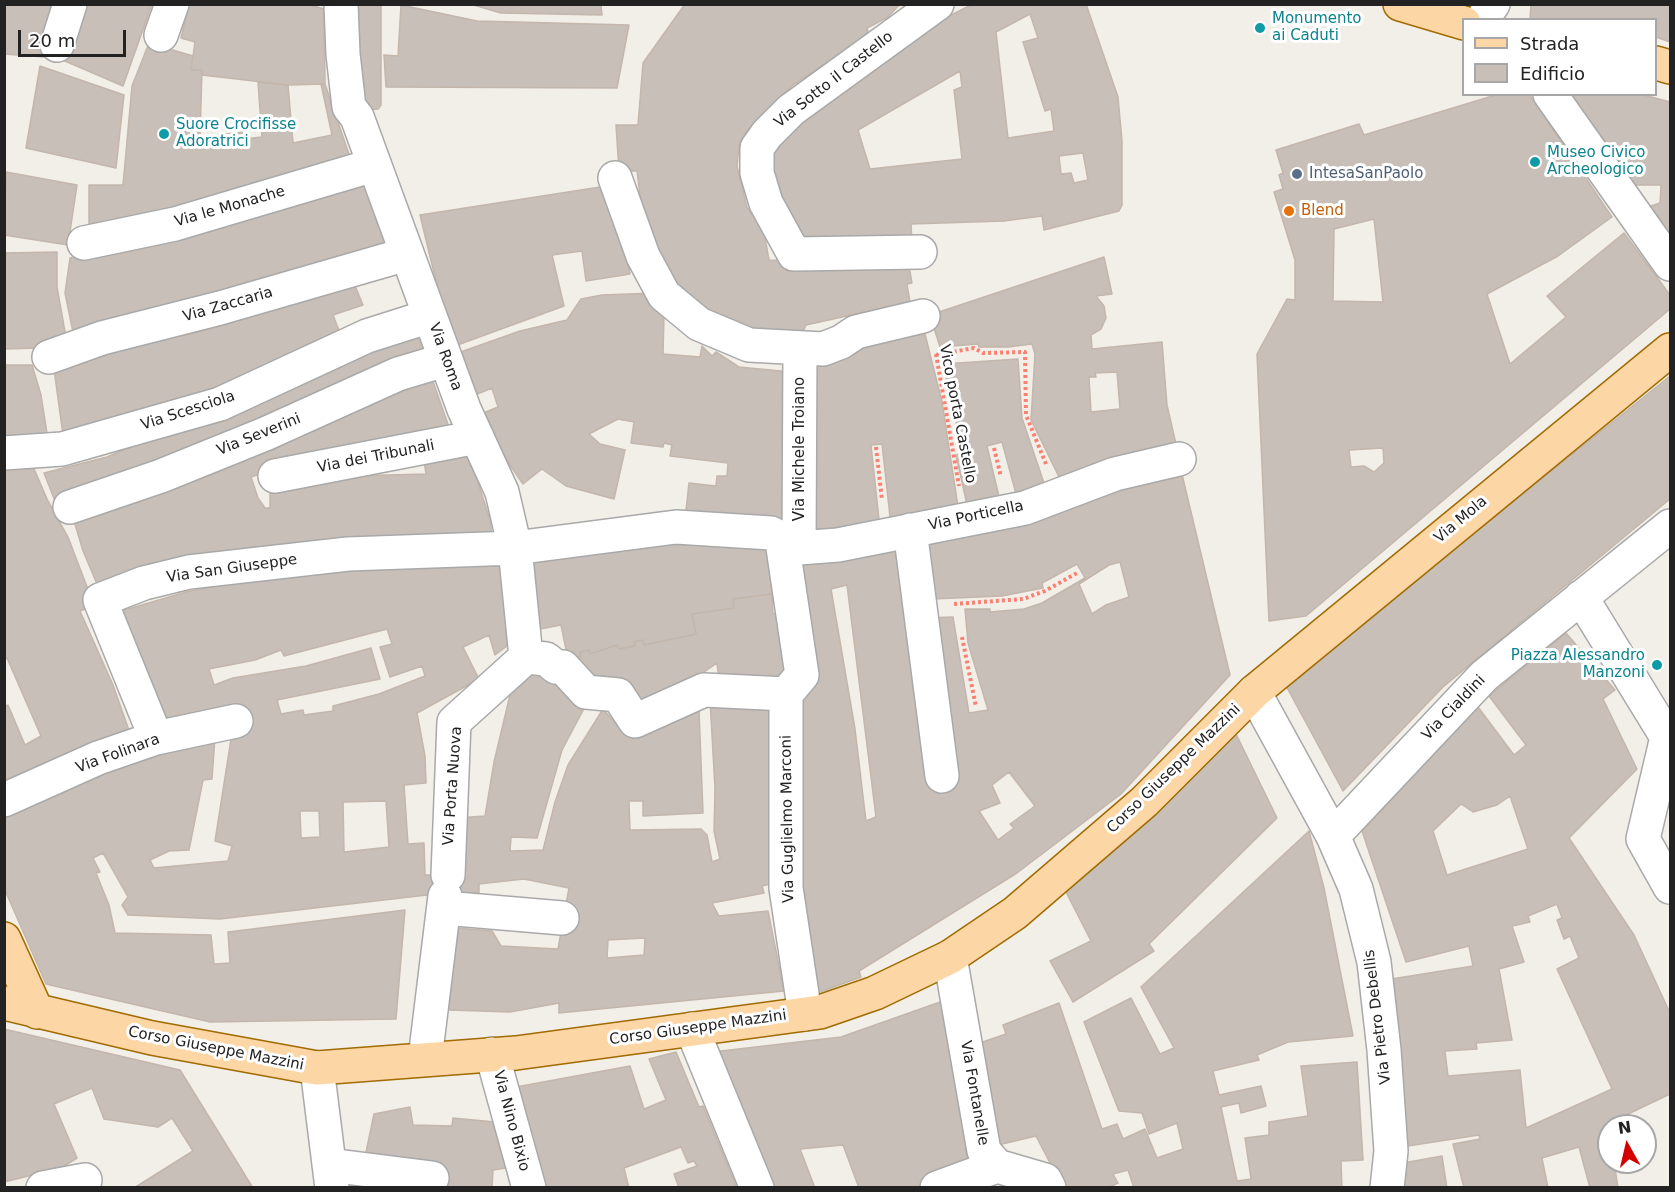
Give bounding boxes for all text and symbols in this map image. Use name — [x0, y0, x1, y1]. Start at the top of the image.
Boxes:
place label: Monumento ai Caduti — [1272, 10, 1362, 45]
scale bar — [21, 18, 129, 56]
legend — [1462, 18, 1657, 96]
marker: Monumento ai Caduti — [1253, 21, 1267, 35]
street label: Via Sotto il Castello — [771, 28, 897, 132]
text: 20 m — [29, 30, 75, 51]
text: Strada — [1520, 33, 1579, 54]
text: Edificio — [1520, 63, 1585, 84]
place label: Suore Crocifisse Adoratrici — [176, 116, 296, 151]
marker: Suore Crocifisse Adoratrici — [157, 127, 171, 141]
place label: Museo Civico Archeologico — [1547, 144, 1646, 179]
marker: Museo Civico Archeologico — [1528, 155, 1542, 169]
place label: IntesaSanPaolo — [1309, 165, 1423, 183]
marker: IntesaSanPaolo — [1290, 167, 1304, 181]
street label: Via le Monache — [173, 183, 287, 231]
place label: Blend — [1301, 202, 1344, 220]
marker: Blend — [1282, 204, 1296, 218]
street label: Via Zaccaria — [181, 284, 275, 326]
street label: Via Roma — [424, 321, 466, 393]
street label: Vico porta Castello — [935, 343, 979, 485]
street label: Via Michele Troiano — [791, 377, 809, 521]
street label: Via Scesciola — [139, 387, 237, 435]
street label: Via Severini — [214, 410, 304, 460]
street label: Via dei Tribunali — [316, 437, 436, 477]
street label: Via Mola — [1431, 493, 1491, 547]
street label: Via Porticella — [927, 497, 1025, 535]
street label: Via San Giuseppe — [166, 551, 298, 587]
place label: Piazza Alessandro Manzoni — [1511, 647, 1645, 682]
marker: Piazza Alessandro Manzoni — [1650, 658, 1664, 672]
street label: Via Cialdini — [1419, 672, 1489, 744]
street label: Corso Giuseppe Mazzini — [1103, 700, 1245, 838]
street label: Via Porta Nuova — [440, 726, 466, 846]
street label: Via Folinara — [74, 731, 162, 777]
street label: Via Guglielmo Marconi — [778, 735, 798, 903]
street label: Via Pietro Debellis — [1361, 949, 1395, 1085]
street label: Corso Giuseppe Mazzini — [608, 1007, 788, 1049]
street label: Corso Giuseppe Mazzini — [127, 1023, 305, 1075]
street label: Via Fontanelle — [956, 1039, 992, 1147]
street label: Via Nino Bixio — [489, 1069, 533, 1173]
north arrow — [1597, 1114, 1657, 1174]
text: N — [1617, 1117, 1633, 1138]

